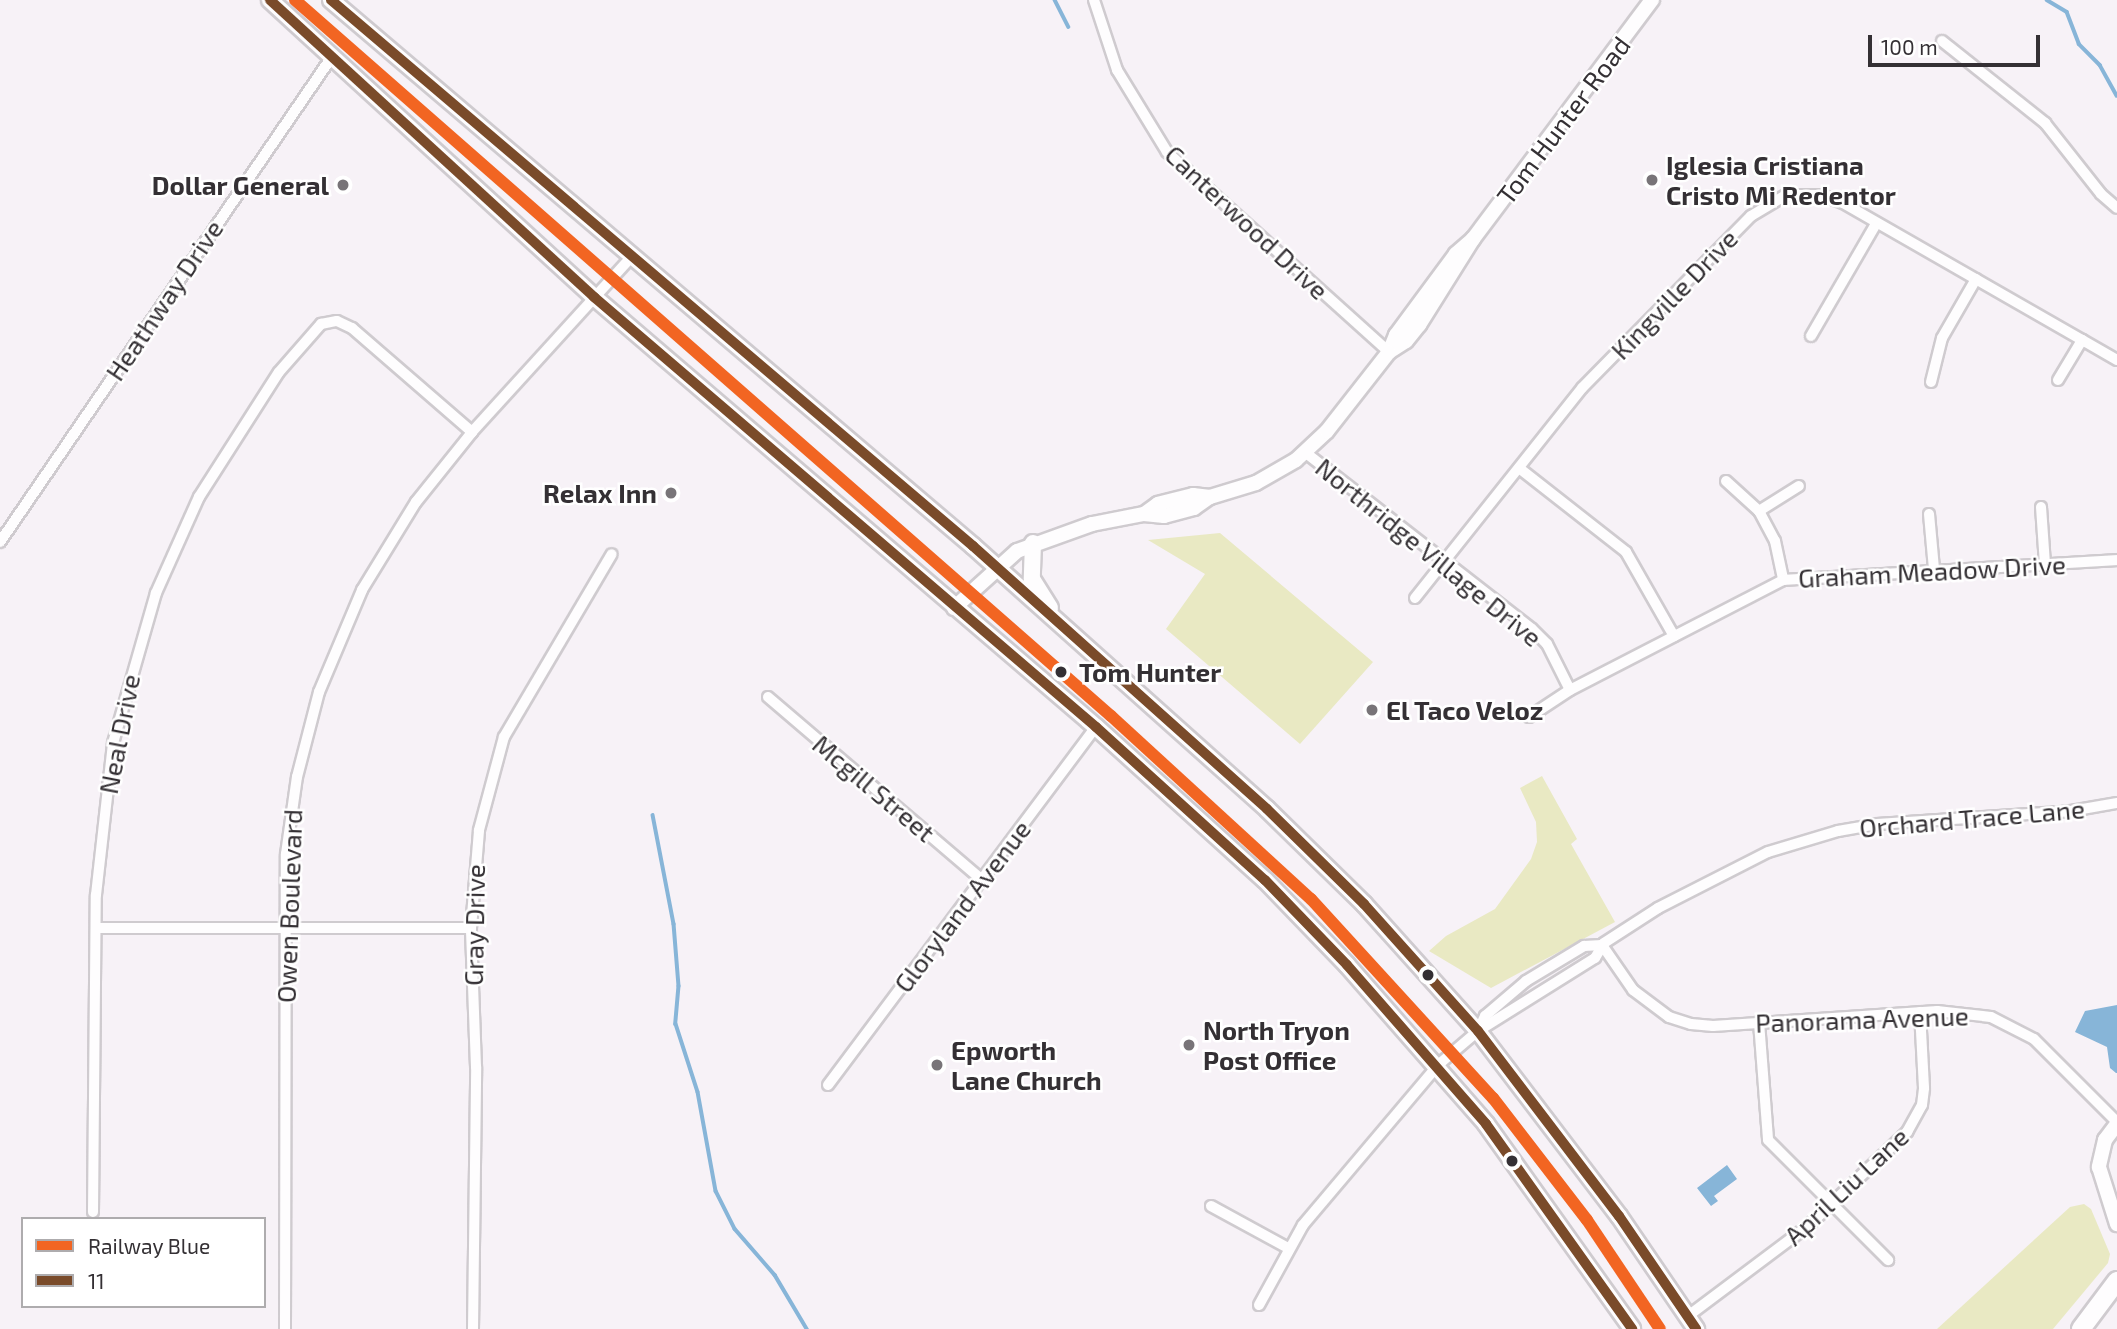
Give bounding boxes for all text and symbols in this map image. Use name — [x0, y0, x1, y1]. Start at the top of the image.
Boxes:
scale bar — [1872, 21, 2044, 65]
street label: Tom Hunter Road — [1490, 30, 1636, 210]
text: 100 m — [1881, 34, 1938, 59]
street label: Canterwood Drive — [1159, 138, 1335, 306]
place label: Iglesia Cristiana Cristo Mi Redentor — [1666, 149, 1896, 210]
place label: Dollar General — [151, 169, 329, 201]
marker: Iglesia Cristiana Cristo Mi Redentor — [1644, 172, 1660, 188]
marker: Dollar General — [335, 177, 351, 193]
street label: Heathway Drive — [99, 214, 229, 386]
street label: Kingville Drive — [1604, 223, 1744, 365]
street label: Northridge Village Drive — [1309, 451, 1549, 653]
place label: Relax Inn — [543, 477, 657, 509]
marker: Relax Inn — [663, 485, 679, 501]
street label: Graham Meadow Drive — [1797, 548, 2067, 594]
place label: Tom Hunter — [1079, 656, 1221, 688]
marker: Tom Hunter — [1049, 660, 1073, 684]
street label: Neal Drive — [92, 671, 146, 797]
place label: El Taco Veloz — [1386, 694, 1545, 726]
marker: El Taco Veloz — [1364, 702, 1380, 718]
street label: Mcgill Street — [807, 728, 941, 848]
street label: Orchard Trace Lane — [1858, 793, 2086, 843]
street label: Owen Boulevard — [270, 809, 308, 1003]
street label: Gloryland Avenue — [887, 814, 1037, 998]
street label: Gray Drive — [457, 864, 491, 986]
unlabelled marker — [1421, 968, 1435, 982]
street label: Panorama Avenue — [1754, 1000, 1970, 1038]
place label: North Tryon Post Office — [1203, 1014, 1350, 1076]
place label: Epworth Lane Church — [951, 1034, 1102, 1096]
marker: North Tryon Post Office — [1181, 1037, 1197, 1053]
marker: Epworth Lane Church — [929, 1057, 945, 1073]
street label: April Liu Lane — [1777, 1120, 1915, 1252]
unlabelled marker — [1505, 1154, 1519, 1168]
legend — [21, 1217, 266, 1308]
text: Railway Blue — [88, 1233, 210, 1258]
text: 11 — [88, 1268, 105, 1293]

